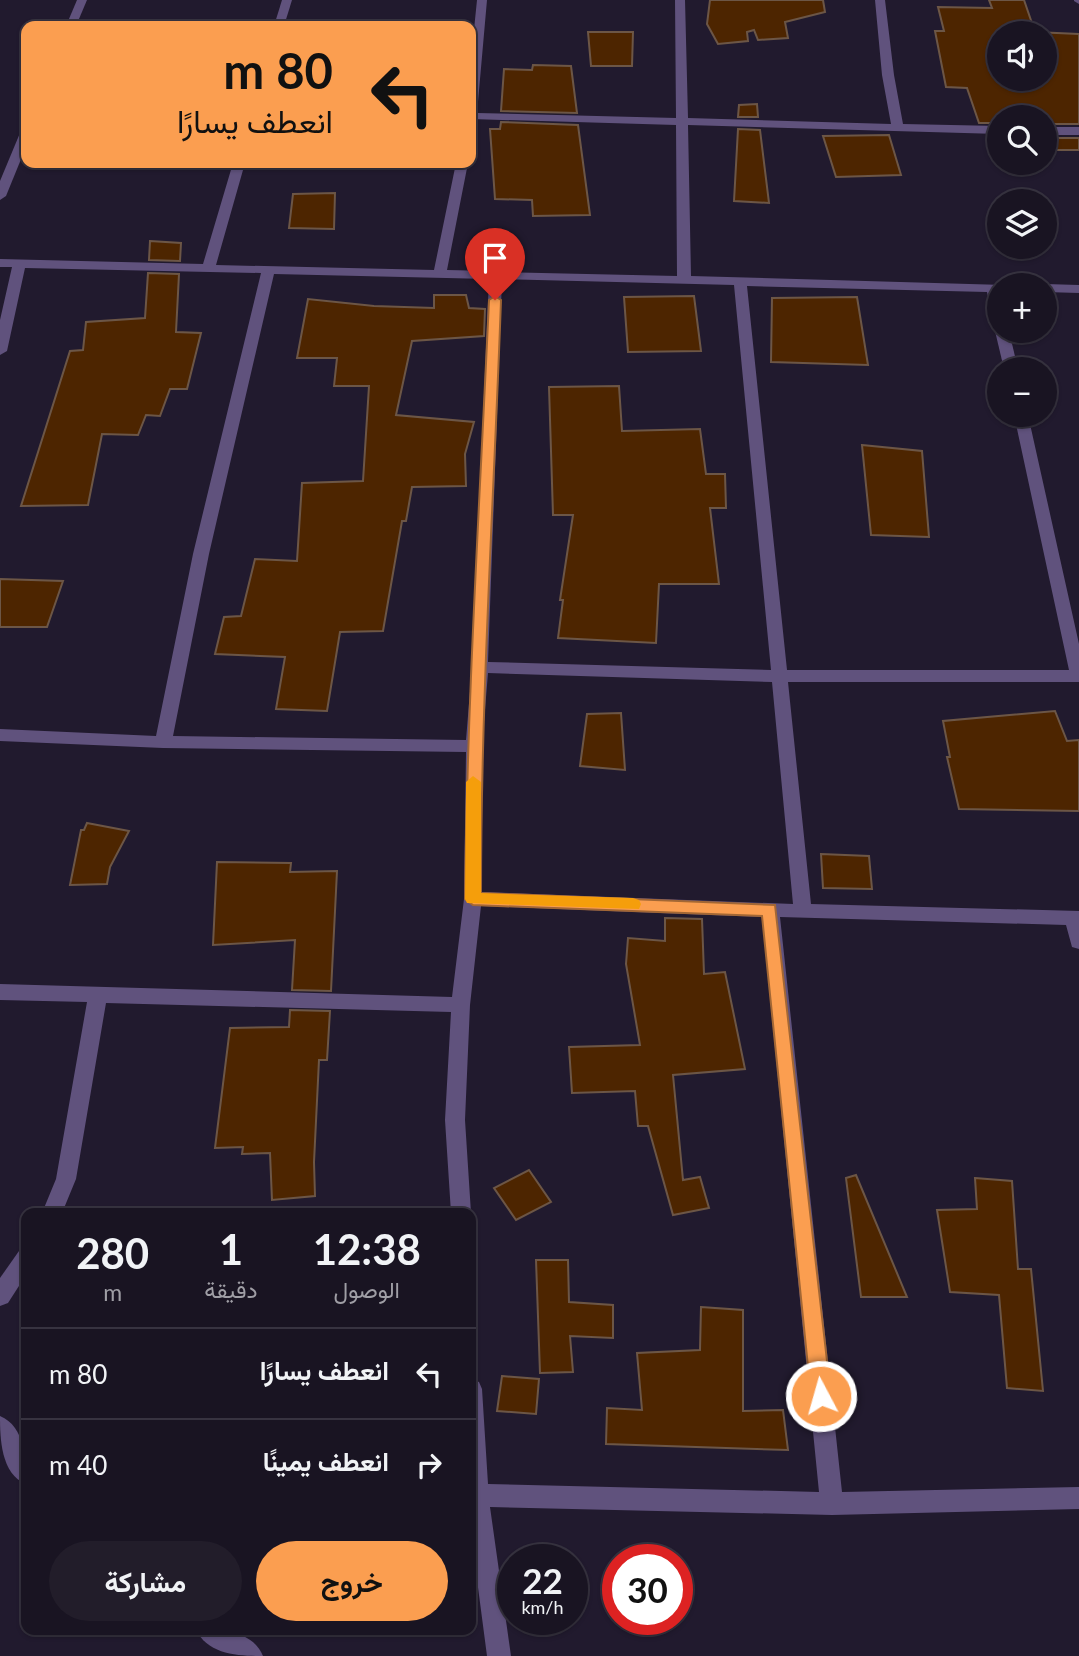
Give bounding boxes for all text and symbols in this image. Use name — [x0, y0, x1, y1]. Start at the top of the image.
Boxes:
map controls — [987, 21, 1057, 427]
button: sound — [987, 21, 1057, 91]
text: 80 m — [223, 41, 333, 99]
icon: left — [357, 49, 448, 140]
text: انعطف يسارًا — [177, 101, 333, 140]
button: search — [987, 105, 1057, 175]
button: layers — [987, 189, 1057, 259]
pin — [465, 228, 525, 300]
icon: arrive — [476, 239, 514, 277]
button: + — [987, 273, 1057, 343]
button: − — [987, 357, 1057, 427]
text: 1 — [219, 1224, 243, 1274]
text: 12:38 — [313, 1224, 421, 1274]
text: 280 — [76, 1228, 149, 1278]
text: دقيقة — [204, 1275, 258, 1303]
text: الوصول — [334, 1275, 400, 1303]
text: m — [103, 1278, 122, 1306]
text: انعطف يسارًا — [260, 1354, 389, 1386]
icon: left — [410, 1355, 448, 1393]
text: 80 m — [49, 1358, 107, 1390]
position arrow — [784, 1359, 858, 1433]
text: انعطف يمينًا — [263, 1445, 389, 1477]
icon: right — [410, 1446, 448, 1484]
text: 40 m — [49, 1449, 107, 1481]
button: مشاركة — [49, 1541, 242, 1621]
button: خروج — [256, 1541, 448, 1621]
speed limit sign: 30 — [602, 1544, 693, 1635]
text: 22 — [522, 1559, 563, 1601]
text: km/h — [521, 1596, 564, 1618]

